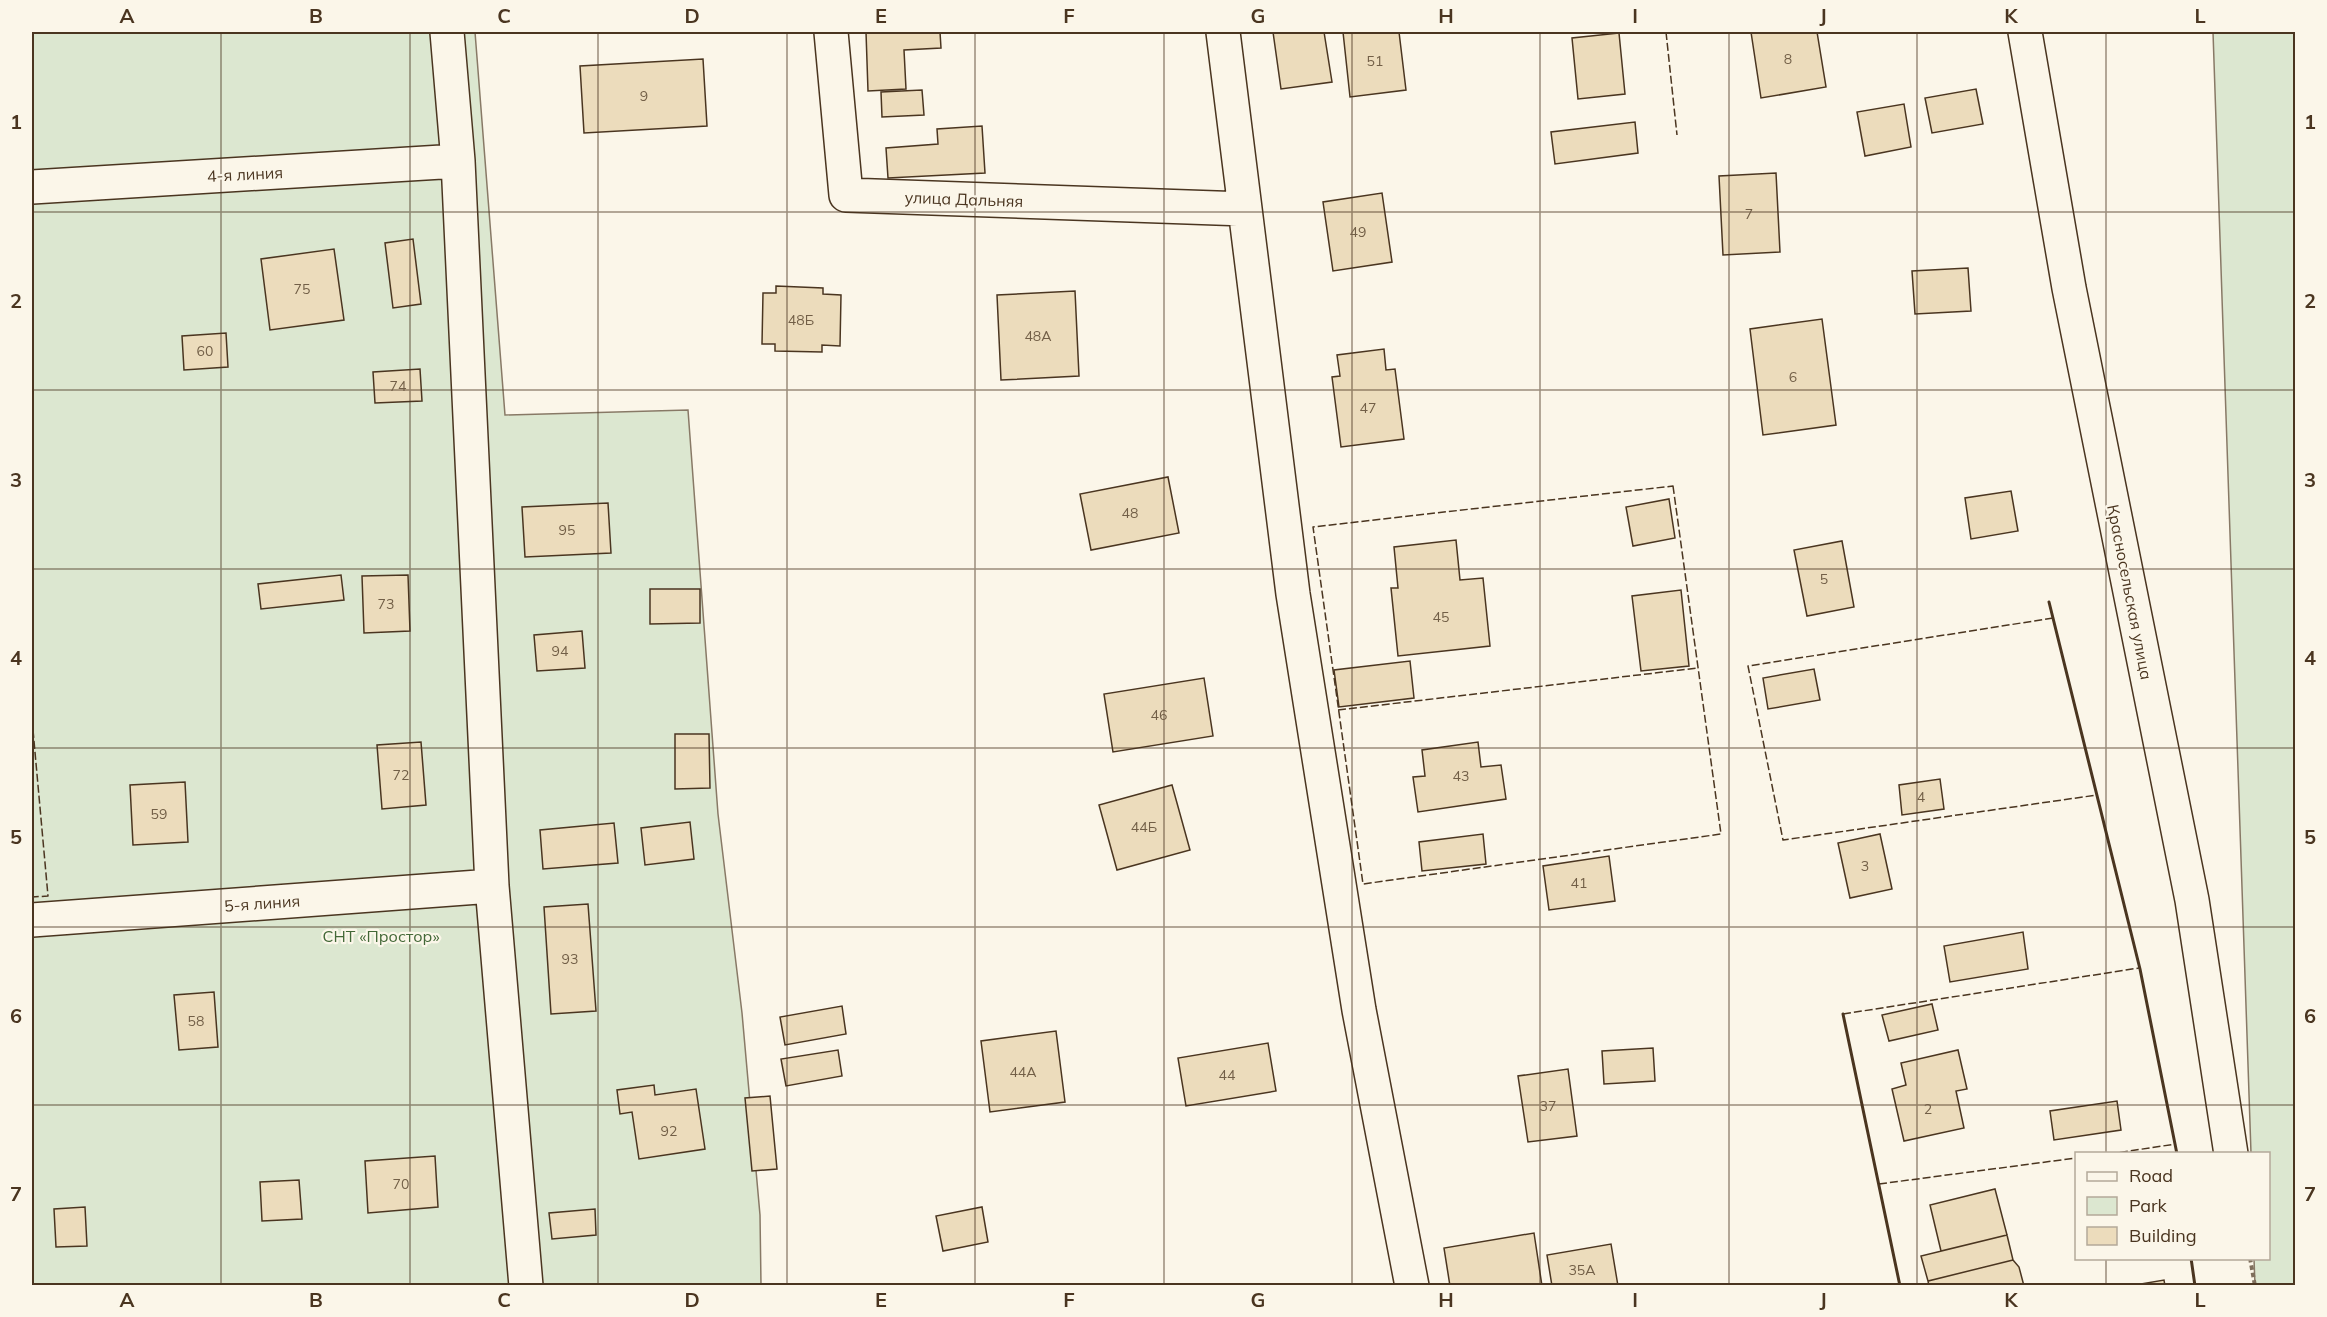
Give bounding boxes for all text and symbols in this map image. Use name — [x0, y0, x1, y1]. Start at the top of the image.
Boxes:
text: A — [120, 3, 135, 28]
text: B — [309, 3, 323, 28]
text: C — [497, 3, 511, 28]
text: D — [684, 3, 700, 28]
text: E — [875, 3, 887, 28]
text: F — [1063, 3, 1075, 28]
text: G — [1251, 3, 1265, 28]
text: H — [1438, 3, 1454, 28]
text: I — [1632, 3, 1638, 28]
text: J — [1819, 3, 1827, 28]
text: K — [2004, 3, 2018, 28]
text: L — [2194, 3, 2206, 28]
house number: 8 — [1784, 50, 1792, 68]
house number: 51 — [1367, 52, 1383, 70]
house number: 9 — [640, 87, 648, 105]
text: 1 — [10, 109, 22, 134]
text: 1 — [2304, 109, 2316, 134]
street label: 4-я линия — [206, 162, 284, 186]
street label: улица Дальняя — [904, 187, 1024, 211]
house number: 7 — [1745, 205, 1753, 223]
house number: 49 — [1350, 223, 1366, 241]
house number: 75 — [294, 280, 310, 298]
text: 2 — [10, 288, 22, 313]
text: 2 — [2304, 288, 2316, 313]
house number: 48Б — [788, 311, 814, 329]
house number: 48А — [1024, 327, 1052, 345]
house number: 60 — [197, 342, 213, 360]
house number: 6 — [1789, 368, 1797, 386]
house number: 74 — [390, 377, 407, 395]
house number: 47 — [1360, 399, 1376, 417]
text: 3 — [10, 467, 22, 492]
text: 3 — [2304, 467, 2316, 492]
street label: Красносельская улица — [2103, 503, 2157, 681]
house number: 48 — [1122, 504, 1138, 522]
house number: 95 — [559, 521, 575, 539]
house number: 5 — [1820, 570, 1828, 588]
house number: 73 — [378, 595, 394, 613]
house number: 45 — [1433, 608, 1449, 626]
house number: 94 — [552, 642, 569, 660]
text: 4 — [10, 645, 22, 670]
text: 4 — [2304, 645, 2316, 670]
house number: 46 — [1151, 706, 1167, 724]
house number: 72 — [393, 766, 409, 784]
house number: 43 — [1453, 767, 1469, 785]
house number: 4 — [1917, 788, 1926, 806]
house number: 59 — [151, 805, 167, 823]
house number: 44Б — [1131, 818, 1157, 836]
text: 5 — [10, 824, 22, 849]
text: 5 — [2304, 824, 2316, 849]
house number: 3 — [1861, 857, 1869, 875]
house number: 41 — [1571, 874, 1587, 892]
street label: 5-я линия — [223, 890, 301, 916]
park label: СНТ «Простор» — [322, 926, 440, 946]
house number: 93 — [562, 950, 578, 968]
text: 6 — [10, 1003, 22, 1028]
text: 6 — [2304, 1003, 2316, 1028]
house number: 58 — [188, 1012, 204, 1030]
house number: 44А — [1009, 1063, 1037, 1081]
house number: 44 — [1219, 1066, 1236, 1084]
house number: 37 — [1540, 1097, 1556, 1115]
house number: 2 — [1924, 1100, 1932, 1118]
house number: 92 — [661, 1122, 677, 1140]
legend — [2075, 1152, 2270, 1260]
text: Road — [2129, 1164, 2173, 1187]
house number: 70 — [393, 1175, 409, 1193]
text: 7 — [10, 1181, 22, 1206]
text: 7 — [2304, 1181, 2316, 1206]
text: Park — [2129, 1194, 2168, 1217]
text: Building — [2129, 1224, 2197, 1247]
house number: 35А — [1568, 1261, 1596, 1279]
text: A — [120, 1287, 135, 1312]
text: B — [309, 1287, 323, 1312]
text: C — [497, 1287, 511, 1312]
text: D — [684, 1287, 700, 1312]
text: E — [875, 1287, 887, 1312]
text: F — [1063, 1287, 1075, 1312]
text: G — [1251, 1287, 1265, 1312]
text: H — [1438, 1287, 1454, 1312]
text: I — [1632, 1287, 1638, 1312]
text: J — [1819, 1287, 1827, 1312]
text: K — [2004, 1287, 2018, 1312]
text: L — [2194, 1287, 2206, 1312]

